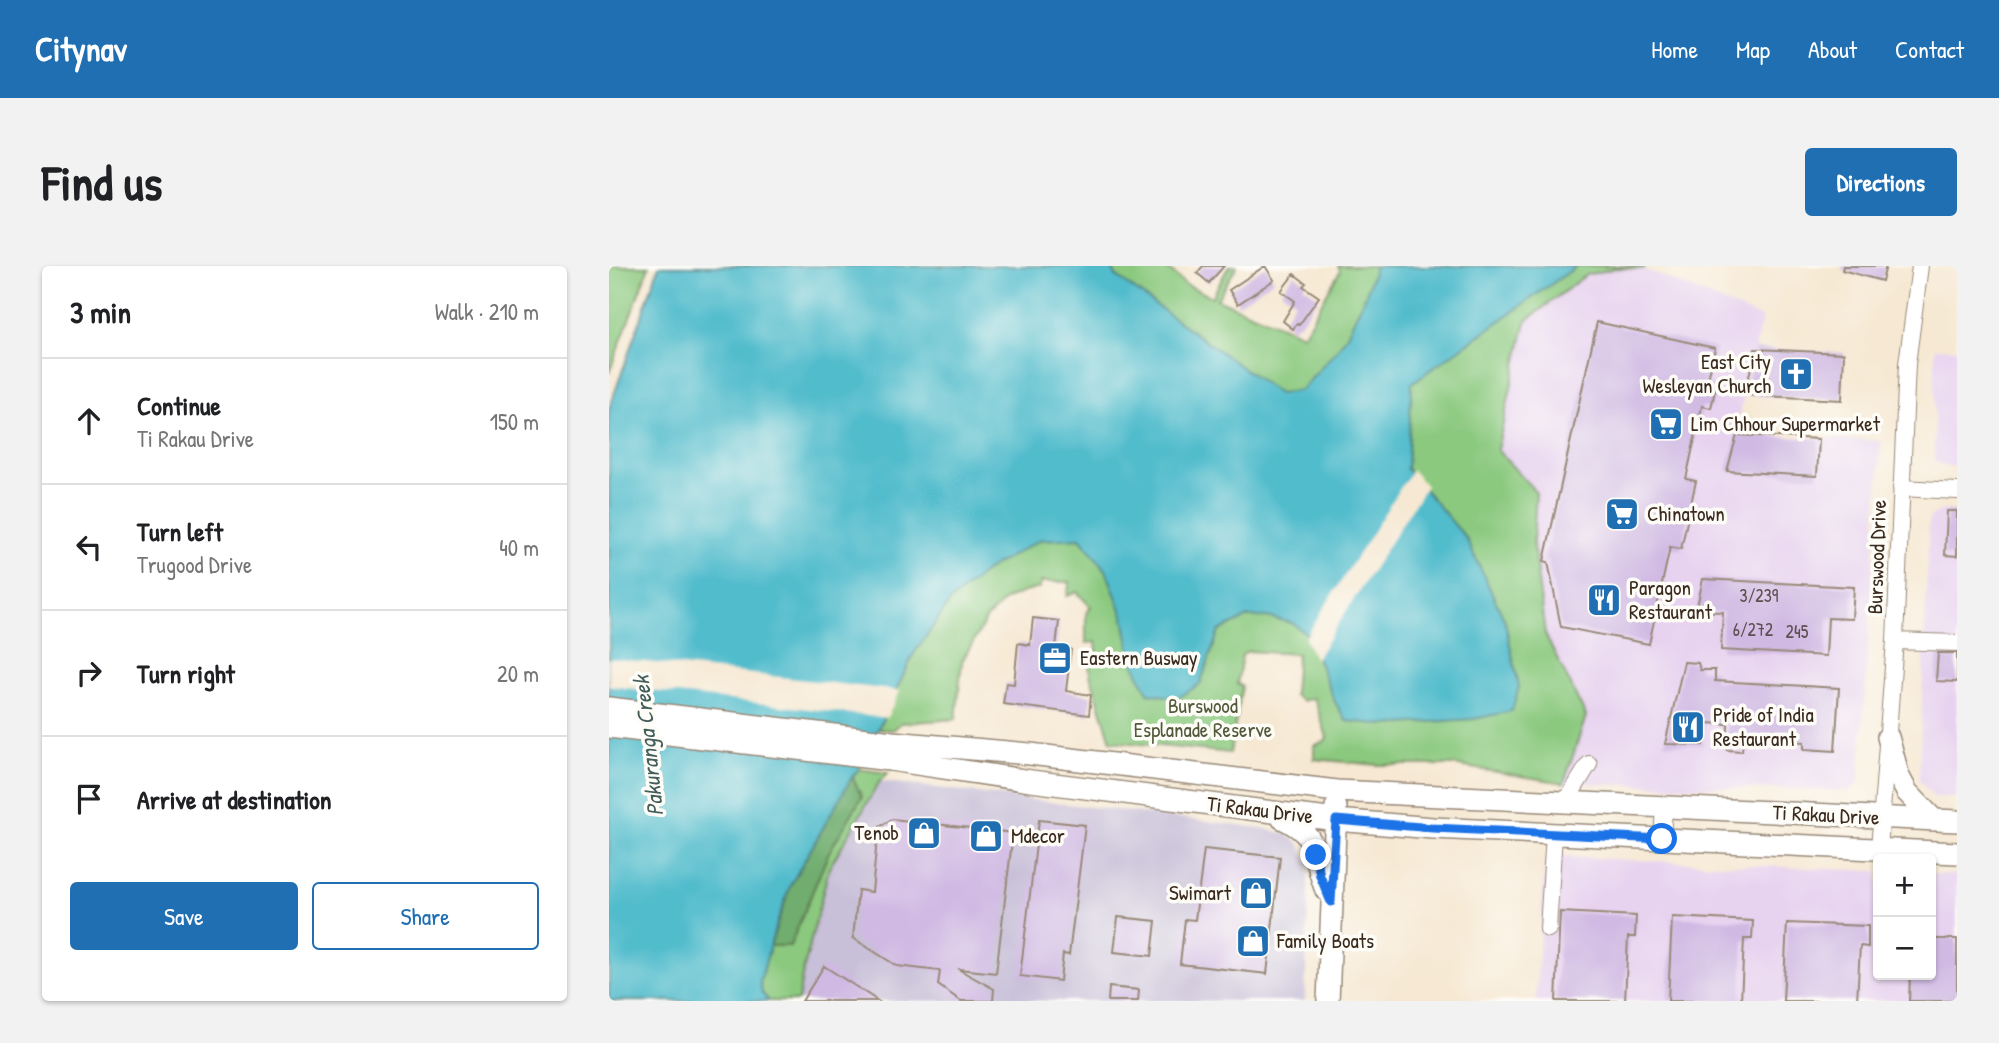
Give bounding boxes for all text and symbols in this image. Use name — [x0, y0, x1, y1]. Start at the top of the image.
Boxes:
text: Citynav — [35, 27, 127, 71]
text: Home — [1651, 33, 1698, 65]
text: Map — [1736, 33, 1770, 65]
text: About — [1808, 33, 1857, 65]
text: Contact — [1895, 33, 1964, 65]
button: Directions — [1805, 148, 1957, 216]
text: Find us — [42, 149, 162, 215]
text: 3 min — [70, 292, 131, 332]
text: Walk · 210 m — [435, 296, 539, 327]
place label: East City Wesleyan Church — [1642, 347, 1771, 400]
church icon: East City Wesleyan Church — [1777, 355, 1815, 393]
text: Continue — [137, 388, 221, 423]
icon: ahead — [70, 402, 108, 440]
supermarket icon: Lim Chhour Supermarket — [1647, 405, 1685, 443]
text: 150 m — [490, 406, 539, 437]
place label: Lim Chhour Supermarket — [1691, 409, 1881, 438]
text: Ti Rakau Drive — [137, 423, 254, 454]
supermarket icon: Chinatown — [1603, 495, 1641, 533]
place label: Chinatown — [1647, 499, 1725, 528]
street label: Burswood Drive — [1860, 499, 1893, 615]
text: Turn left — [137, 514, 223, 549]
icon: left — [70, 528, 108, 566]
text: 40 m — [499, 532, 539, 563]
text: Trugood Drive — [137, 549, 252, 580]
place label: Paragon Restaurant — [1629, 573, 1713, 626]
restaurant icon: Paragon Restaurant — [1585, 581, 1623, 619]
house number: 3/239 — [1740, 583, 1779, 608]
house number: 6/272 — [1733, 617, 1774, 642]
house number: 245 — [1786, 619, 1809, 644]
office icon: Eastern Busway — [1036, 639, 1074, 677]
place label: Eastern Busway — [1080, 643, 1198, 672]
icon: right — [70, 654, 108, 692]
text: Turn right — [137, 656, 235, 691]
text: 20 m — [497, 658, 539, 689]
water label: Pakuranga Creek — [624, 672, 671, 818]
park label: Burswood Esplanade Reserve — [1134, 691, 1272, 744]
place label: Pride of India Restaurant — [1713, 700, 1814, 753]
restaurant icon: Pride of India Restaurant — [1669, 708, 1707, 746]
icon: arrive — [70, 780, 108, 818]
text: Arrive at destination — [137, 782, 332, 817]
street label: Ti Rakau Drive — [1205, 789, 1315, 830]
street label: Ti Rakau Drive — [1772, 797, 1880, 832]
shop icon: Tenob — [905, 814, 943, 852]
shop icon: Mdecor — [967, 817, 1005, 855]
place label: Tenob — [854, 818, 899, 847]
place label: Mdecor — [1011, 821, 1065, 850]
route start — [1646, 823, 1677, 854]
route end — [1300, 839, 1331, 870]
map controls — [1873, 854, 1936, 980]
button: + — [1873, 854, 1936, 917]
shop icon: Swimart — [1237, 874, 1275, 912]
place label: Swimart — [1169, 878, 1232, 907]
button: Save — [70, 882, 298, 950]
button: Share — [312, 882, 539, 950]
button: − — [1873, 917, 1936, 980]
shop icon: Family Boats — [1234, 922, 1272, 960]
place label: Family Boats — [1276, 926, 1374, 955]

